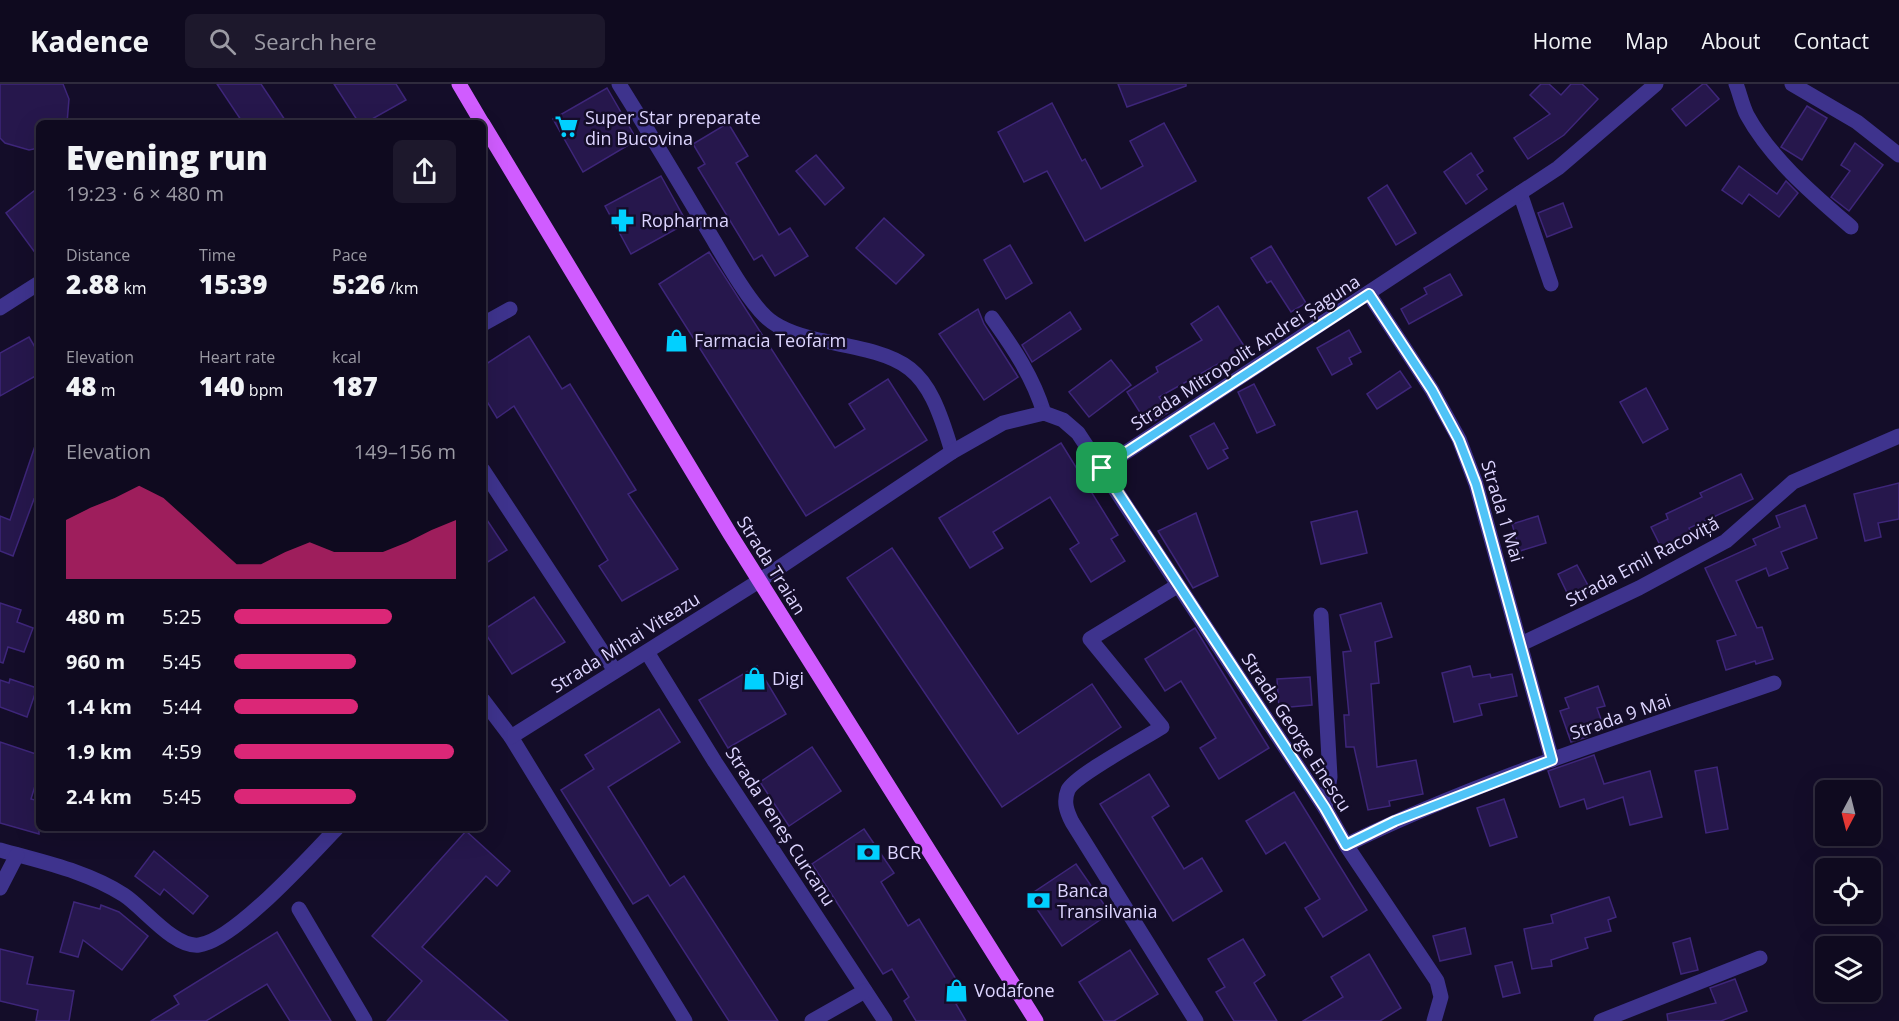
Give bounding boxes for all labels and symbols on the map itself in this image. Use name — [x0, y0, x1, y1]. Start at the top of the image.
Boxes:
place label: Super Star preparate din Bucovina — [585, 105, 761, 150]
supermarket icon: Super Star preparate din Bucovina — [554, 114, 580, 140]
pharmacy icon: Ropharma — [610, 207, 636, 233]
place label: Ropharma — [641, 208, 729, 232]
street label: Strada Mitropolit Andrei Șaguna — [1126, 269, 1364, 435]
shop icon: Farmacia Teofarm — [663, 327, 689, 353]
place label: Farmacia Teofarm — [694, 328, 846, 352]
pin — [1076, 442, 1127, 493]
street label: Strada 1 Mai — [1476, 457, 1530, 565]
street label: Strada Emil Racoviță — [1561, 510, 1723, 612]
street label: Strada Traian — [732, 511, 812, 619]
street label: Strada Mihai Viteazu — [546, 586, 704, 698]
street label: Strada George Enescu — [1237, 648, 1357, 816]
shop icon: Digi — [741, 665, 767, 691]
place label: Digi — [772, 666, 804, 690]
street label: Strada 9 Mai — [1566, 688, 1674, 744]
street label: Strada Peneș Curcanu — [721, 742, 841, 910]
north arrow — [1815, 780, 1881, 846]
bank icon: BCR — [856, 839, 882, 865]
place label: BCR — [887, 840, 921, 864]
place label: Banca Transilvania — [1057, 878, 1158, 923]
bank icon: Banca Transilvania — [1026, 887, 1052, 913]
shop icon: Vodafone — [943, 977, 969, 1003]
place label: Vodafone — [974, 978, 1055, 1002]

